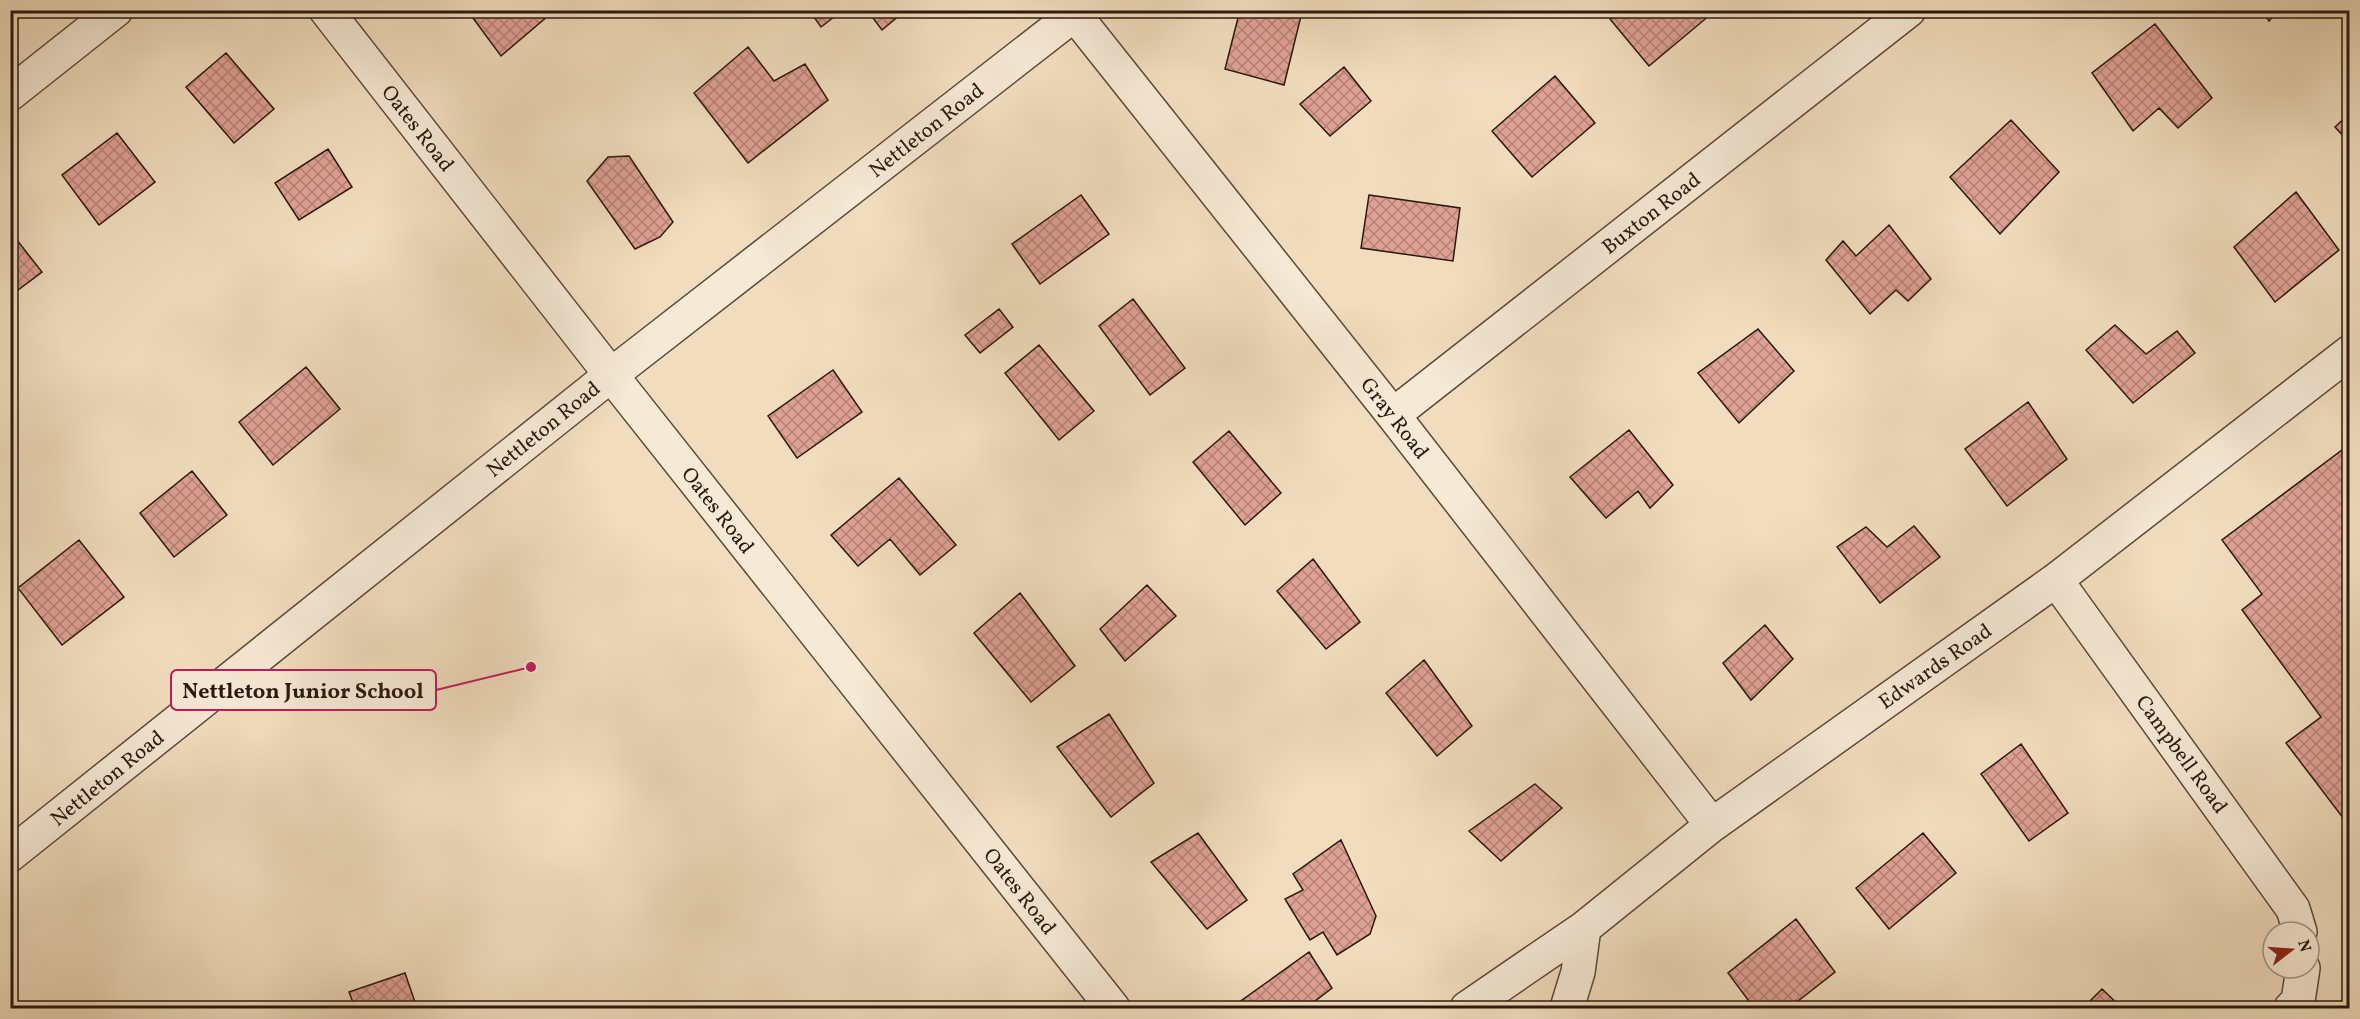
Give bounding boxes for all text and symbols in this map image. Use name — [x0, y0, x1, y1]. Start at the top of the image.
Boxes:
street label: Nettleton Road — [863, 77, 991, 185]
street label: Oates Road — [374, 79, 460, 179]
street label: Buxton Road — [1596, 166, 1707, 262]
street label: Gray Road — [1353, 372, 1435, 466]
street label: Nettleton Road — [481, 375, 607, 485]
street label: Oates Road — [674, 461, 760, 561]
street label: Edwards Road — [1873, 617, 1998, 717]
callout: Nettleton Junior School — [171, 670, 436, 710]
text: Nettleton Junior School — [182, 677, 424, 708]
street label: Campbell Road — [2128, 690, 2234, 820]
street label: Nettleton Road — [45, 724, 171, 834]
street label: Oates Road — [976, 842, 1062, 942]
north arrow — [2261, 920, 2321, 980]
text: N — [2291, 937, 2316, 955]

